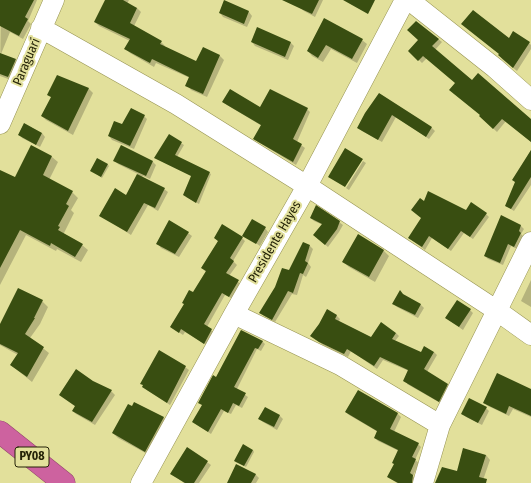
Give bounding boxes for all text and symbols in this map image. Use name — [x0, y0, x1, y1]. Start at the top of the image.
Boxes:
street label: Paraguarí — [10, 36, 44, 88]
street label: Presidente Hayes — [245, 198, 305, 286]
road number: PY08 — [15, 447, 49, 467]

